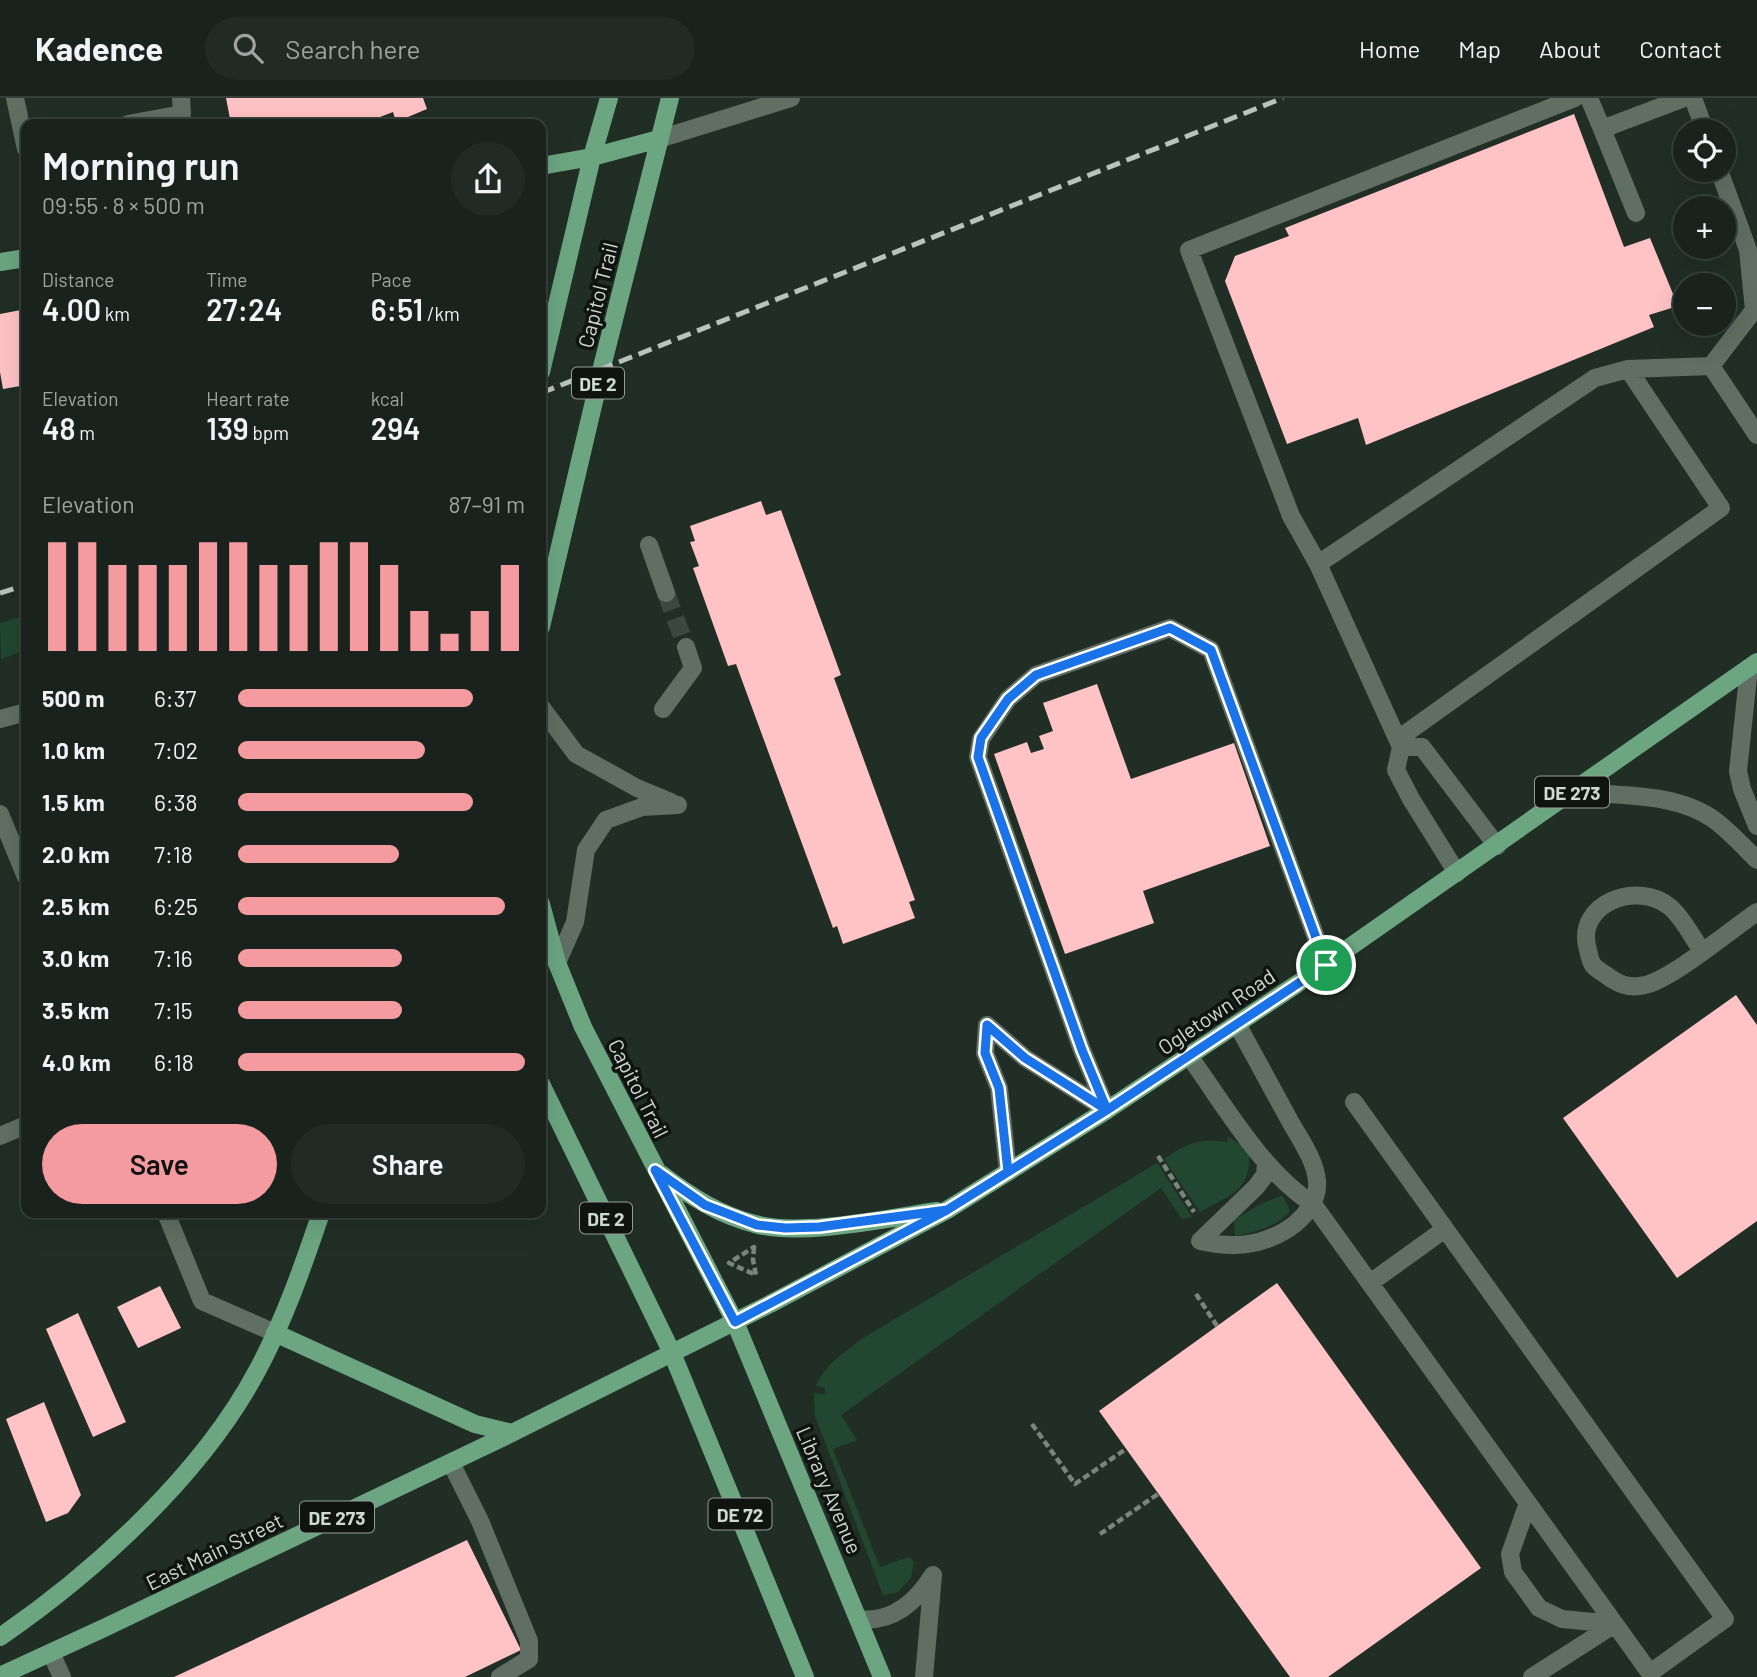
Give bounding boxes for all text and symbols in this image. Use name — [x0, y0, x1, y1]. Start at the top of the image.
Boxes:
search box — [205, 17, 695, 80]
text: Kadence — [35, 28, 163, 68]
icon: search — [229, 29, 267, 67]
text: Search here — [285, 33, 420, 64]
text: Home — [1359, 34, 1420, 63]
text: Map — [1458, 34, 1501, 63]
text: About — [1539, 34, 1601, 63]
text: Contact — [1639, 34, 1722, 63]
map controls — [1673, 119, 1736, 336]
button: locate — [1673, 119, 1736, 182]
text: Morning run — [42, 142, 240, 188]
button: share — [451, 142, 525, 216]
text: 09:55 · 8 × 500 m — [42, 191, 205, 219]
button: + — [1673, 196, 1736, 259]
street label: Capitol Trail — [572, 240, 622, 350]
text: Distance — [42, 268, 114, 291]
text: Time — [206, 268, 247, 291]
text: Pace — [371, 268, 412, 291]
button: − — [1673, 273, 1736, 336]
text: 4.00 — [42, 291, 101, 327]
text: 27:24 — [206, 291, 282, 327]
text: 6:51 — [371, 291, 423, 327]
text: km — [101, 302, 130, 325]
text: /km — [423, 302, 460, 325]
road number: DE 2 — [572, 368, 624, 398]
text: Elevation — [42, 387, 119, 410]
text: Heart rate — [206, 387, 290, 410]
text: kcal — [371, 387, 404, 410]
text: 48 — [42, 410, 76, 446]
text: 139 — [206, 410, 249, 446]
text: 294 — [371, 410, 421, 446]
text: m — [76, 421, 95, 444]
text: bpm — [249, 421, 289, 444]
text: Elevation — [42, 490, 135, 518]
text: 87–91 m — [449, 490, 525, 518]
text: 500 m — [42, 684, 104, 712]
text: 6:37 — [154, 684, 196, 712]
text: 1.0 km — [42, 736, 105, 764]
text: 7:02 — [154, 736, 198, 764]
road number: DE 273 — [1535, 776, 1609, 807]
text: 1.5 km — [42, 788, 105, 816]
text: 6:38 — [154, 788, 197, 816]
text: 2.0 km — [42, 840, 110, 868]
text: 7:18 — [154, 840, 193, 868]
text: 2.5 km — [42, 892, 110, 920]
text: 6:25 — [154, 892, 198, 920]
pin — [1296, 935, 1356, 995]
text: 3.0 km — [42, 944, 109, 972]
text: 7:16 — [154, 944, 193, 972]
icon: arrive — [1307, 946, 1345, 984]
street label: Ogletown Road — [1153, 963, 1279, 1059]
text: 3.5 km — [42, 996, 109, 1024]
text: 7:15 — [154, 996, 193, 1024]
street label: Capitol Trail — [603, 1034, 675, 1142]
text: 4.0 km — [42, 1048, 111, 1076]
text: 6:18 — [154, 1048, 194, 1076]
button: Save — [42, 1124, 277, 1204]
button: Share — [291, 1124, 525, 1204]
road number: DE 2 — [580, 1202, 632, 1234]
street label: Library Avenue — [792, 1423, 868, 1557]
road number: DE 72 — [708, 1498, 772, 1530]
road number: DE 273 — [300, 1502, 374, 1532]
street label: East Main Street — [141, 1507, 287, 1595]

